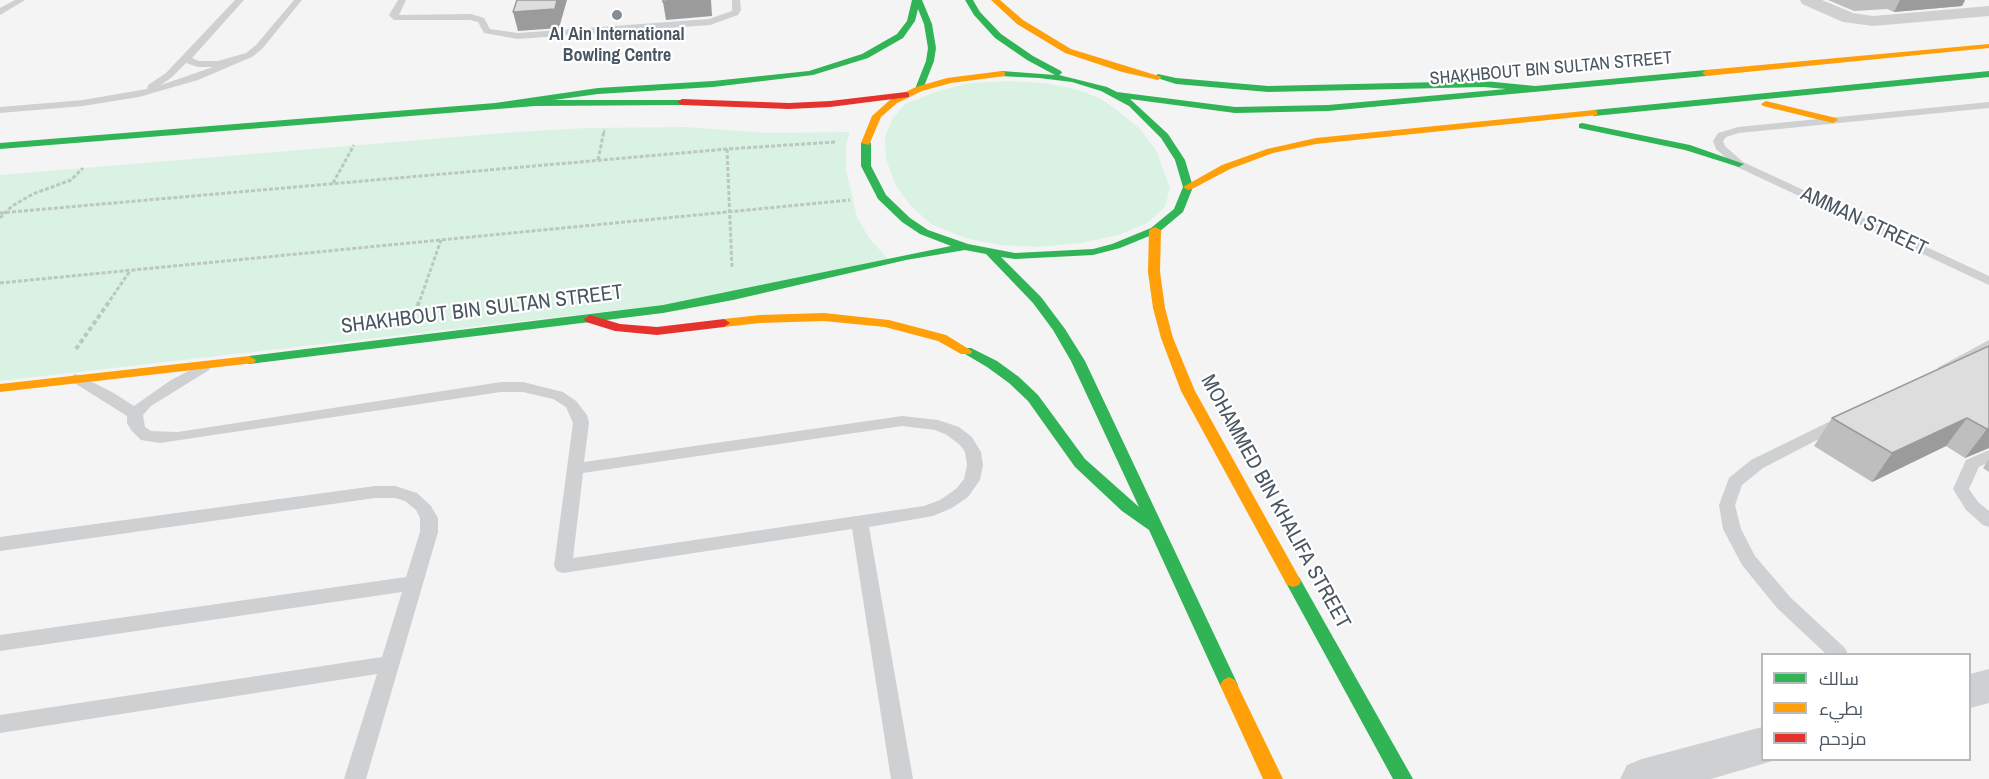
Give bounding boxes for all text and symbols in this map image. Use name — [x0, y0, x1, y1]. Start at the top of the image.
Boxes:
marker: Al Ain International Bowling Centre — [610, 8, 624, 22]
place label: Al Ain International Bowling Centre — [549, 24, 685, 66]
street label: SHAKHBOUT BIN SULTAN STREET — [1429, 48, 1673, 90]
street label: AMMAN STREET — [1797, 182, 1931, 262]
street label: SHAKHBOUT BIN SULTAN STREET — [340, 280, 624, 340]
street label: MOHAMMED BIN KHALIFA STREET — [1195, 371, 1355, 633]
legend — [1761, 653, 1971, 761]
text: سالك — [1819, 666, 1859, 691]
text: بطيء — [1819, 696, 1863, 721]
text: مزدحم — [1819, 726, 1867, 751]

